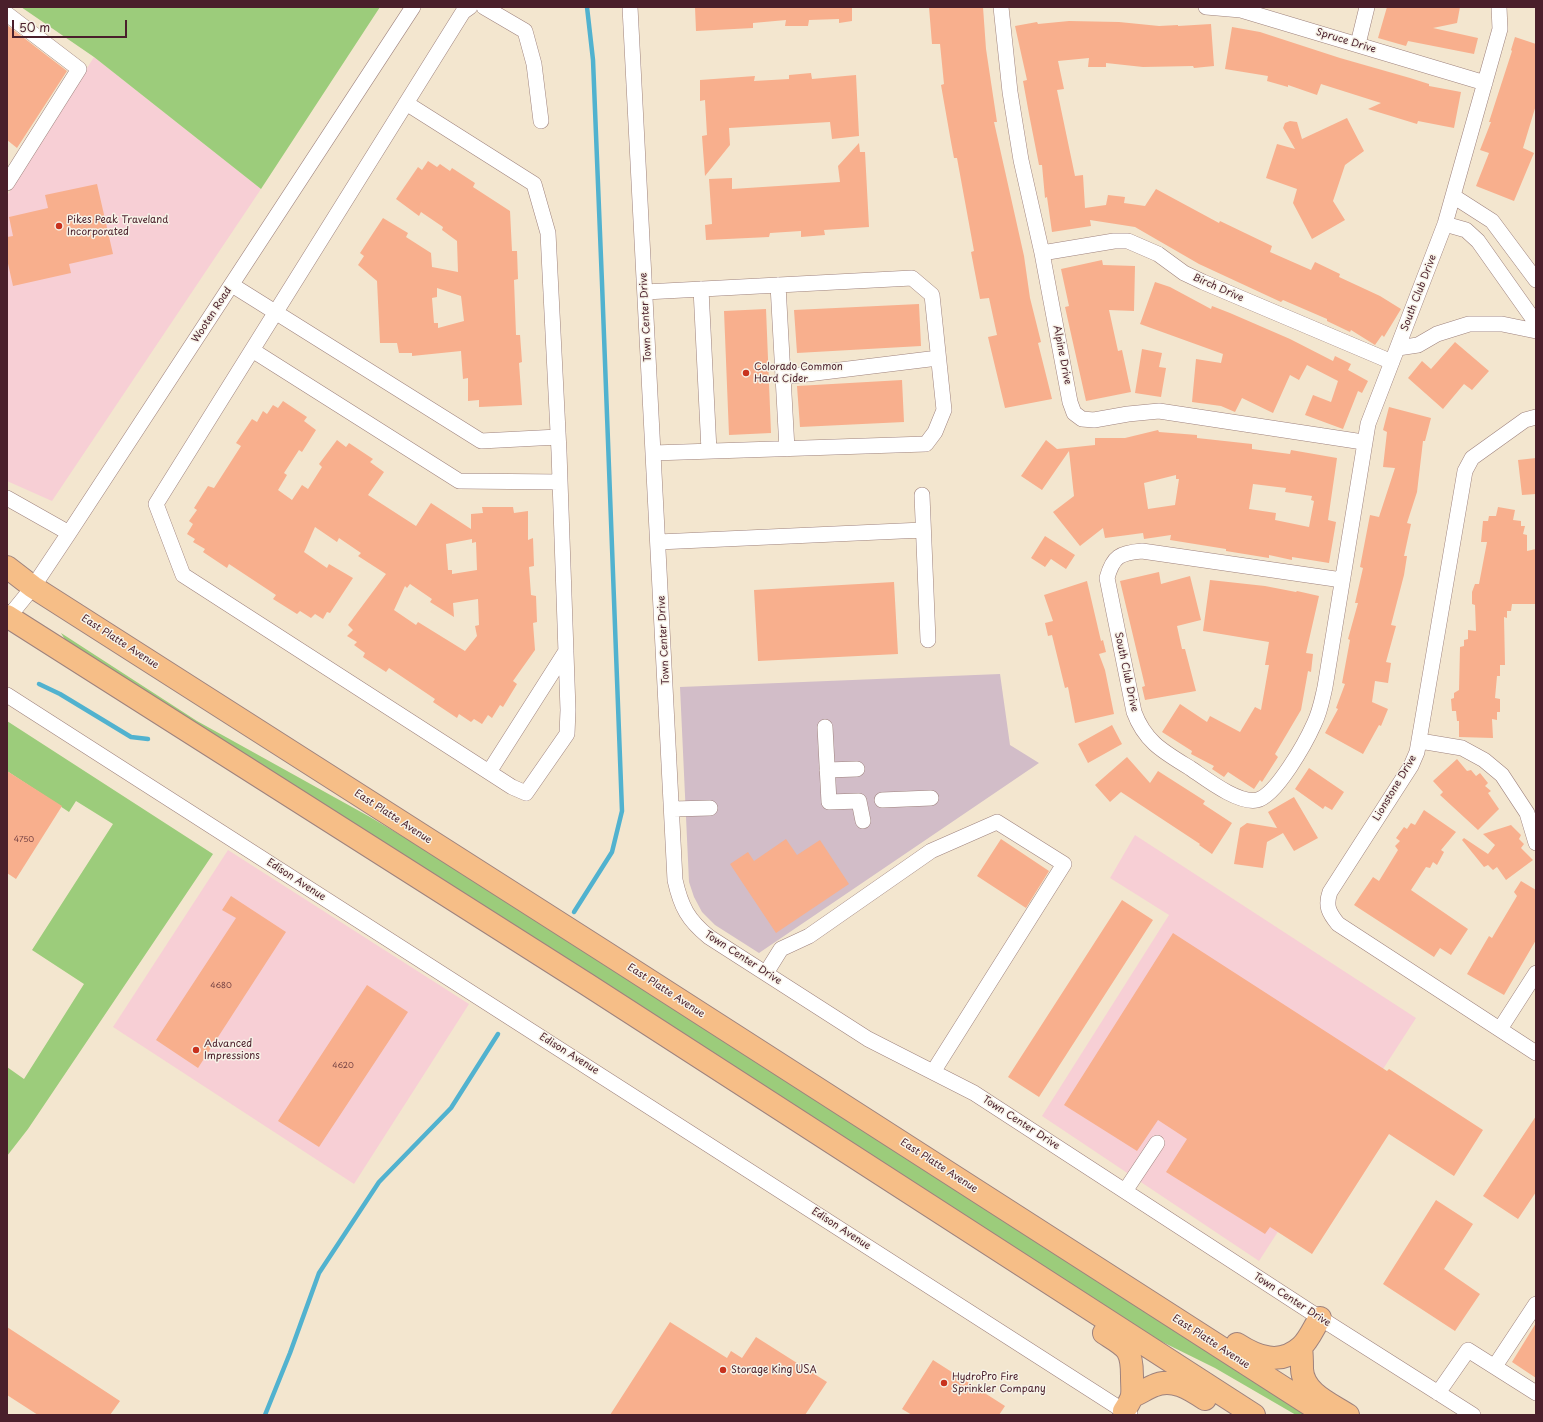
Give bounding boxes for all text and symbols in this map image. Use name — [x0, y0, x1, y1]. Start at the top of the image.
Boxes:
scale bar — [14, 12, 129, 38]
text: 50 m — [19, 18, 50, 36]
street label: Spruce Drive — [1314, 26, 1378, 56]
place label: Pikes Peak Traveland Incorporated — [67, 214, 168, 238]
marker: Pikes Peak Traveland Incorporated — [54, 221, 64, 231]
street label: South Club Drive — [1399, 253, 1439, 333]
street label: Birch Drive — [1191, 271, 1245, 305]
street label: Town Center Drive — [638, 272, 654, 362]
street label: Wooten Road — [190, 285, 234, 345]
street label: Alpine Drive — [1050, 324, 1074, 386]
place label: Colorado Common Hard Cider — [754, 361, 843, 384]
marker: Colorado Common Hard Cider — [741, 368, 751, 378]
street label: Town Center Drive — [656, 595, 672, 685]
street label: East Platte Avenue — [79, 613, 161, 671]
street label: South Club Drive — [1112, 631, 1140, 713]
street label: Lionstone Drive — [1371, 753, 1419, 823]
street label: East Platte Avenue — [352, 788, 434, 846]
house number: 4750 — [14, 835, 34, 845]
street label: Edison Avenue — [264, 856, 328, 904]
street label: Town Center Drive — [702, 929, 784, 987]
street label: East Platte Avenue — [625, 962, 707, 1020]
house number: 4680 — [210, 981, 232, 991]
street label: Edison Avenue — [537, 1031, 601, 1077]
place label: Advanced Impressions — [204, 1038, 260, 1062]
marker: Advanced Impressions — [191, 1045, 201, 1055]
house number: 4620 — [332, 1061, 354, 1071]
street label: Town Center Drive — [980, 1094, 1062, 1152]
street label: East Platte Avenue — [898, 1137, 980, 1195]
street label: Edison Avenue — [809, 1205, 873, 1253]
street label: Town Center Drive — [1251, 1271, 1333, 1329]
street label: East Platte Avenue — [1170, 1313, 1252, 1371]
place label: Storage King USA — [731, 1364, 817, 1376]
marker: Storage King USA — [718, 1365, 728, 1375]
place label: HydroPro Fire Sprinkler Company — [952, 1371, 1046, 1394]
marker: HydroPro Fire Sprinkler Company — [939, 1378, 949, 1388]

